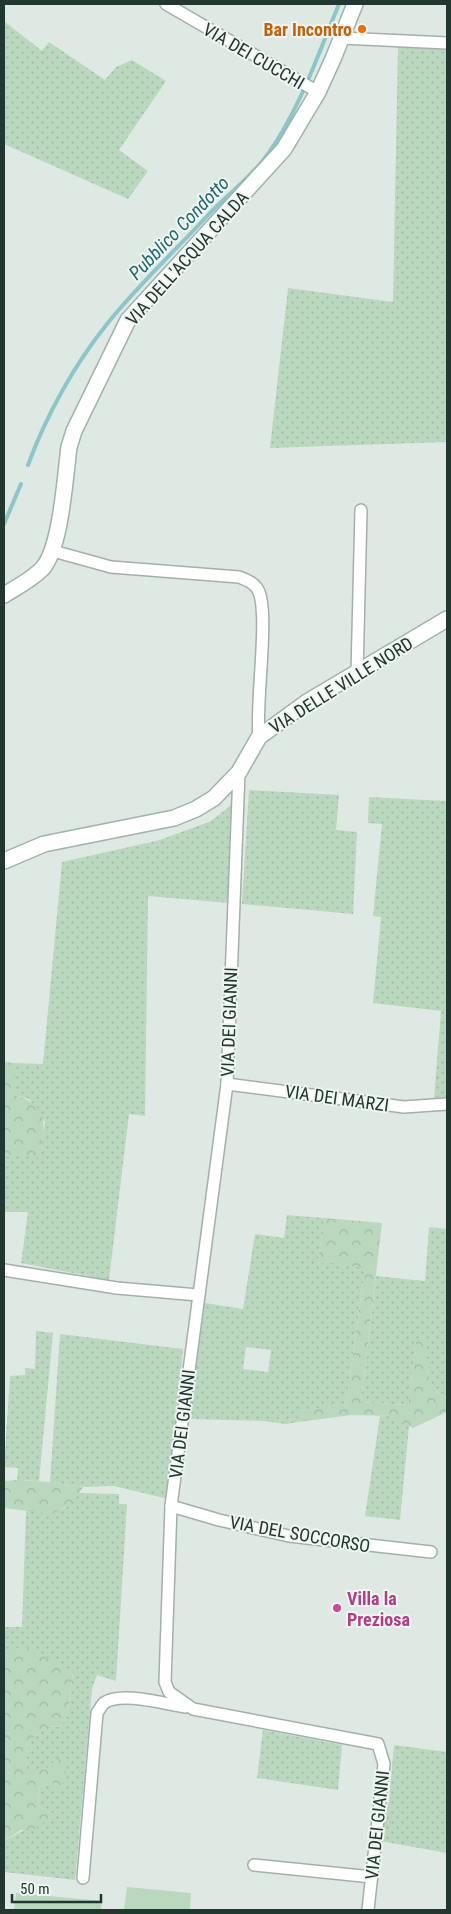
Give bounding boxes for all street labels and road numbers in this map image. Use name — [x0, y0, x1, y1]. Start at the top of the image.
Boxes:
street label: VIA DEI CUCCHI — [200, 19, 308, 93]
street label: VIA DELL'ACQUA CALDA — [121, 186, 253, 329]
street label: VIA DELLE VILLE NORD — [265, 632, 417, 738]
street label: VIA DEI GIANNI — [217, 967, 241, 1077]
street label: VIA DEI MARZI — [284, 1080, 390, 1116]
street label: VIA DEI GIANNI — [165, 1368, 199, 1480]
street label: VIA DEL SOCCORSO — [228, 1511, 372, 1557]
street label: VIA DEI GIANNI — [361, 1769, 393, 1881]

